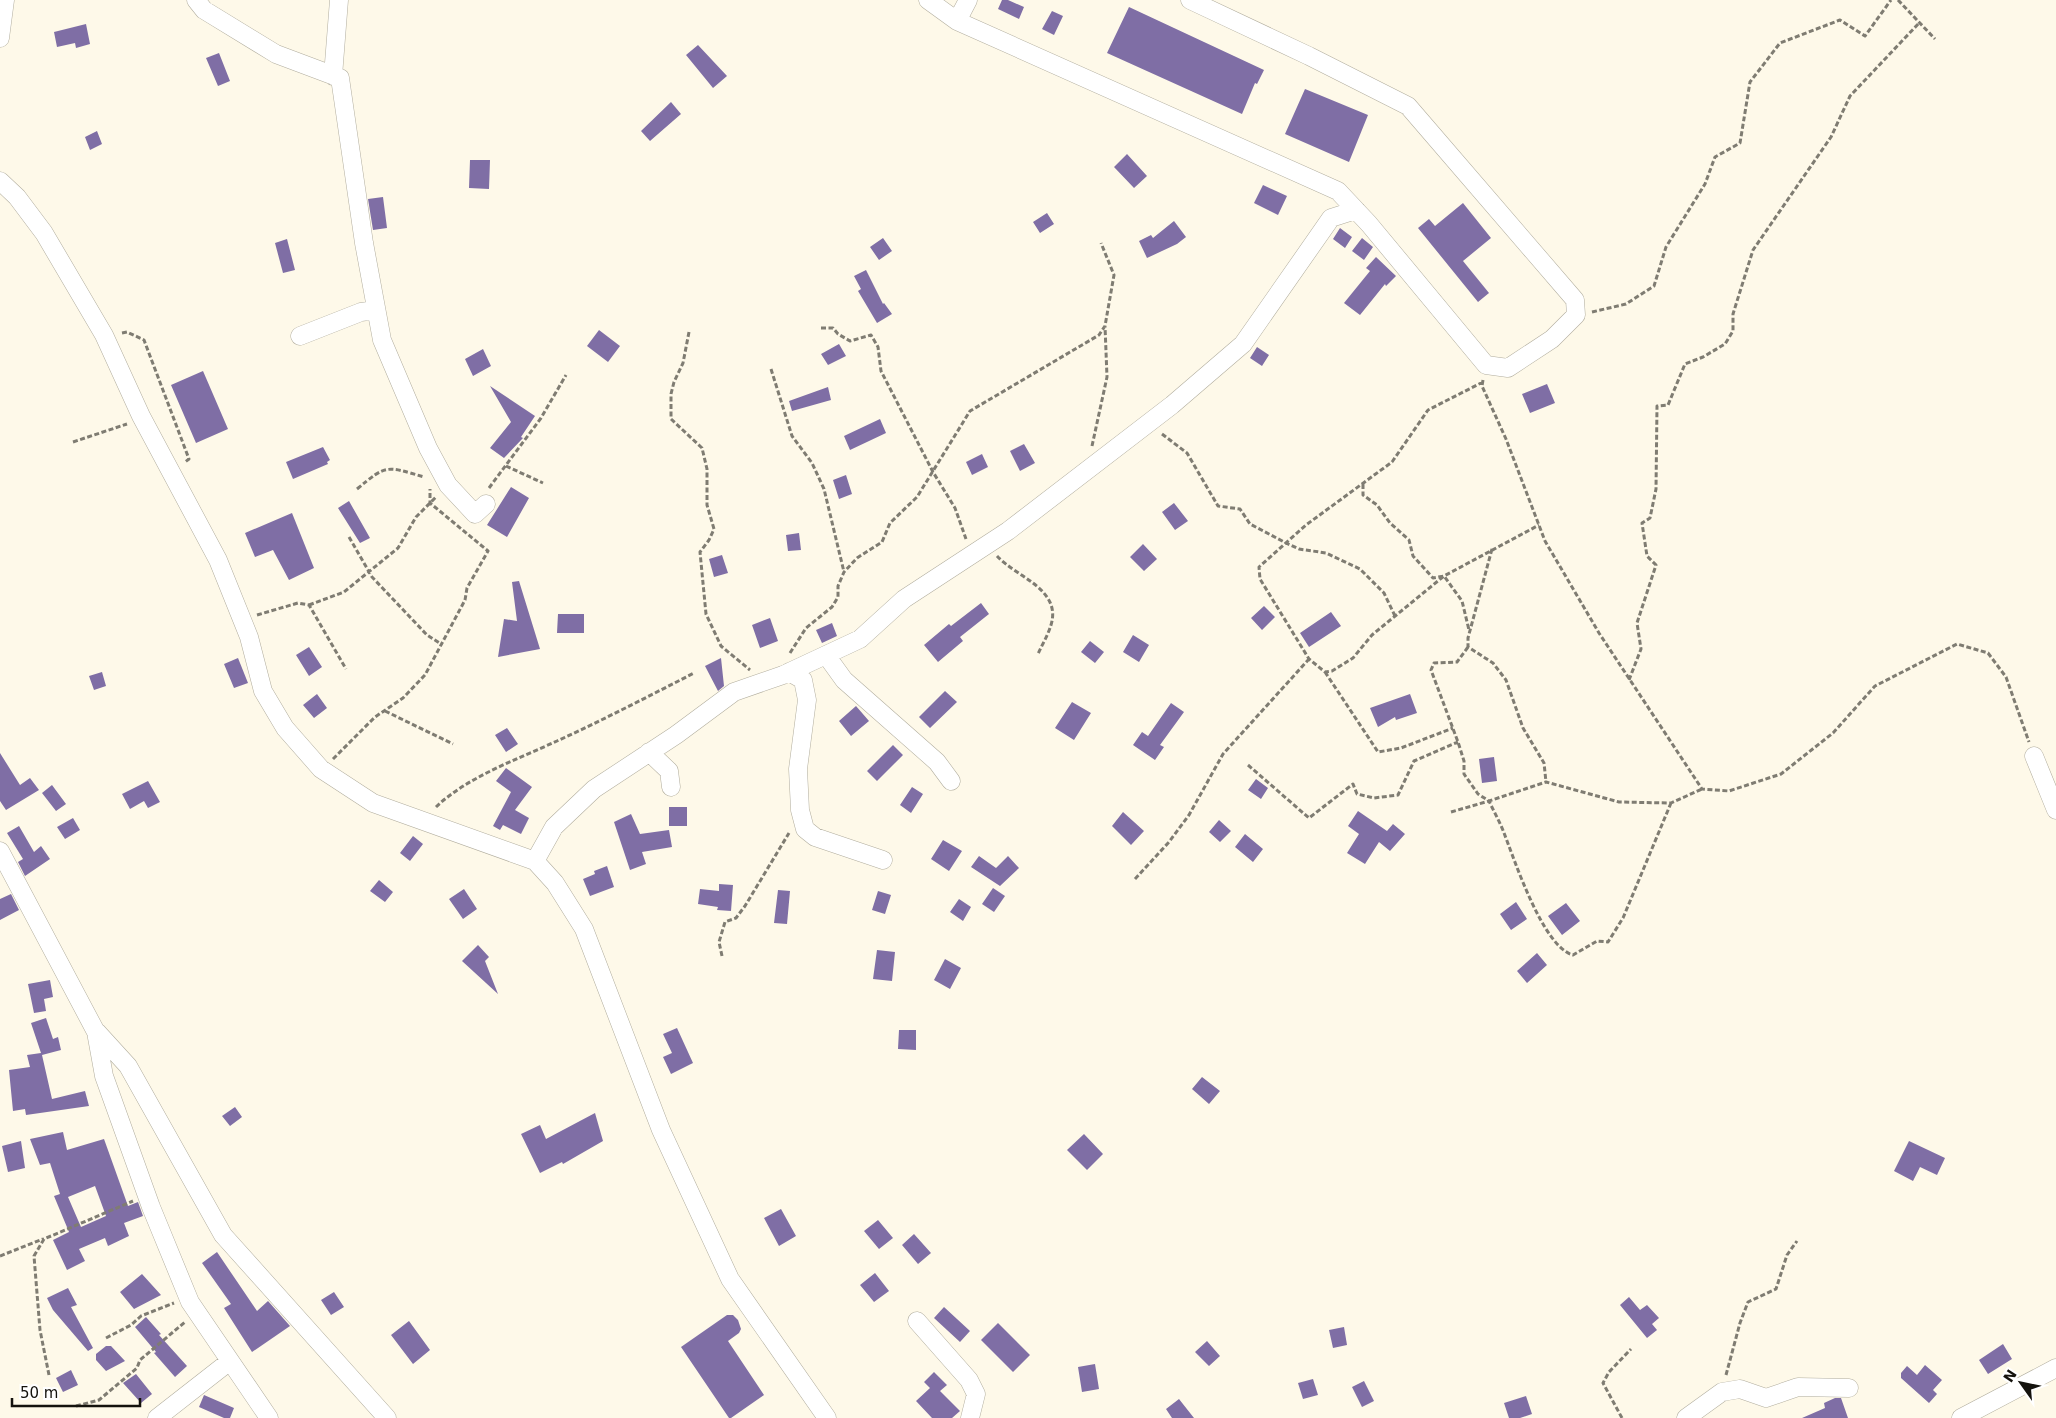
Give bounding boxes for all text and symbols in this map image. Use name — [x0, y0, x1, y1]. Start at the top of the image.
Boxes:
north arrow — [1996, 1358, 2046, 1408]
text: N — [2000, 1367, 2020, 1385]
scale bar — [12, 1376, 140, 1408]
text: 50 m — [20, 1384, 58, 1402]

